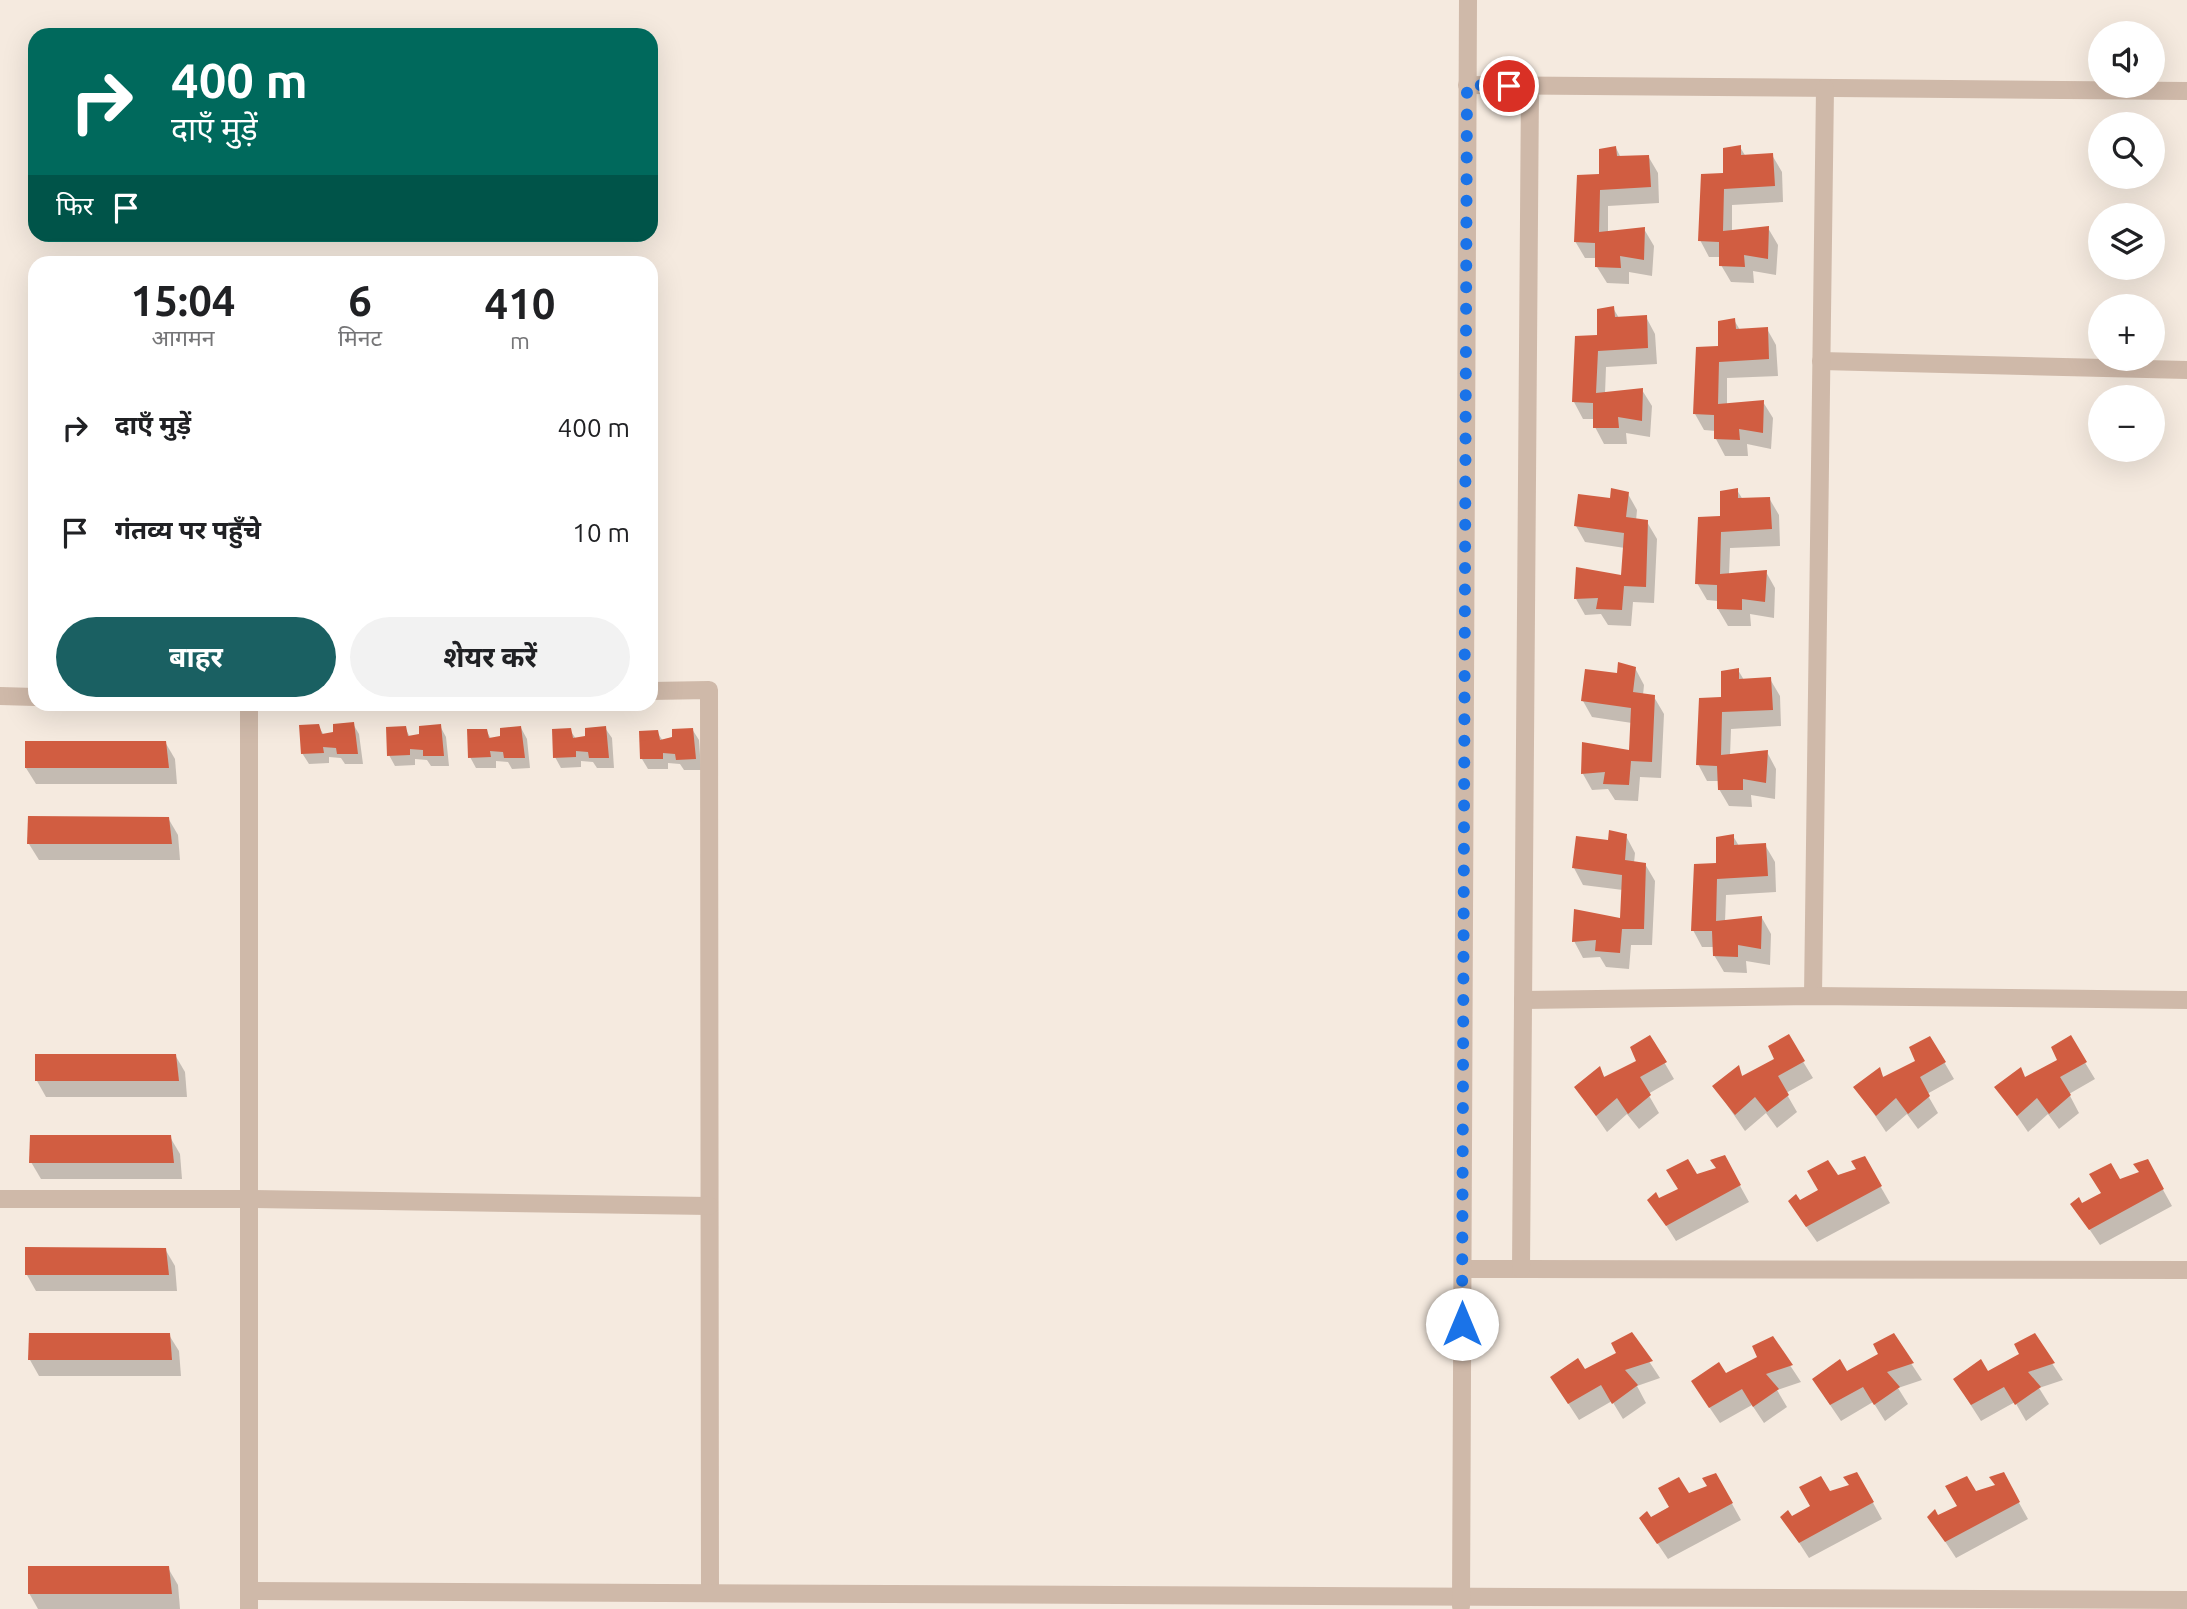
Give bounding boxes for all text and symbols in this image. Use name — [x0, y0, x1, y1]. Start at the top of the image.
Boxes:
map controls — [2088, 21, 2165, 462]
button: sound — [2088, 21, 2165, 98]
text: 400 m — [171, 52, 308, 107]
icon: right — [56, 56, 147, 147]
pin — [1479, 56, 1539, 116]
icon: arrive — [1490, 67, 1528, 105]
text: दाएँ मुड़ें — [171, 110, 258, 146]
button: search — [2088, 112, 2165, 189]
icon: arrive — [107, 189, 145, 227]
text: फिर — [56, 191, 93, 220]
button: layers — [2088, 203, 2165, 280]
text: 15:04 — [130, 277, 236, 324]
text: 6 — [348, 277, 372, 324]
text: 410 — [484, 280, 556, 327]
button: + — [2088, 294, 2165, 371]
text: आगमन — [151, 325, 214, 350]
text: मिनट — [338, 325, 382, 350]
text: m — [510, 328, 530, 353]
button: − — [2088, 385, 2165, 462]
icon: right — [56, 409, 94, 447]
text: दाएँ मुड़ें — [115, 410, 191, 439]
text: 400 m — [558, 413, 630, 442]
icon: arrive — [56, 514, 94, 552]
text: गंतव्य पर पहुँचे — [115, 515, 261, 544]
text: 10 m — [572, 518, 630, 547]
button: बाहर — [56, 617, 336, 697]
button: शेयर करें — [350, 617, 630, 697]
position arrow — [1425, 1287, 1499, 1361]

